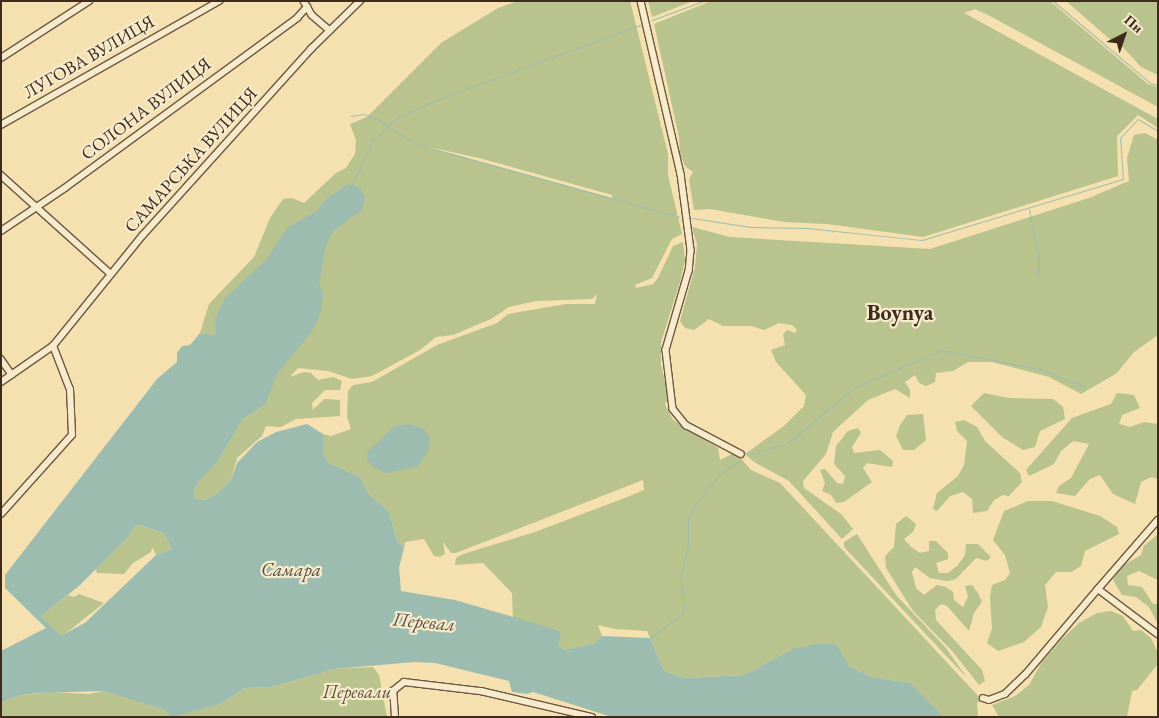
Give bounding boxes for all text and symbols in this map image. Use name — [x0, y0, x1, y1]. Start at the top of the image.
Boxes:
north arrow — [1099, 10, 1149, 60]
street label: ЛУГОВА ВУЛИЦЯ — [20, 11, 158, 103]
text: Пн — [1121, 11, 1147, 37]
street label: СОЛОНА ВУЛИЦЯ — [77, 53, 215, 165]
street label: САМАРСЬКА ВУЛИЦЯ — [120, 83, 262, 237]
district label: Boynya — [867, 300, 933, 326]
water label: Самара — [261, 559, 321, 581]
water label: Перевал — [392, 608, 456, 636]
park label: Перевали — [323, 681, 391, 703]

